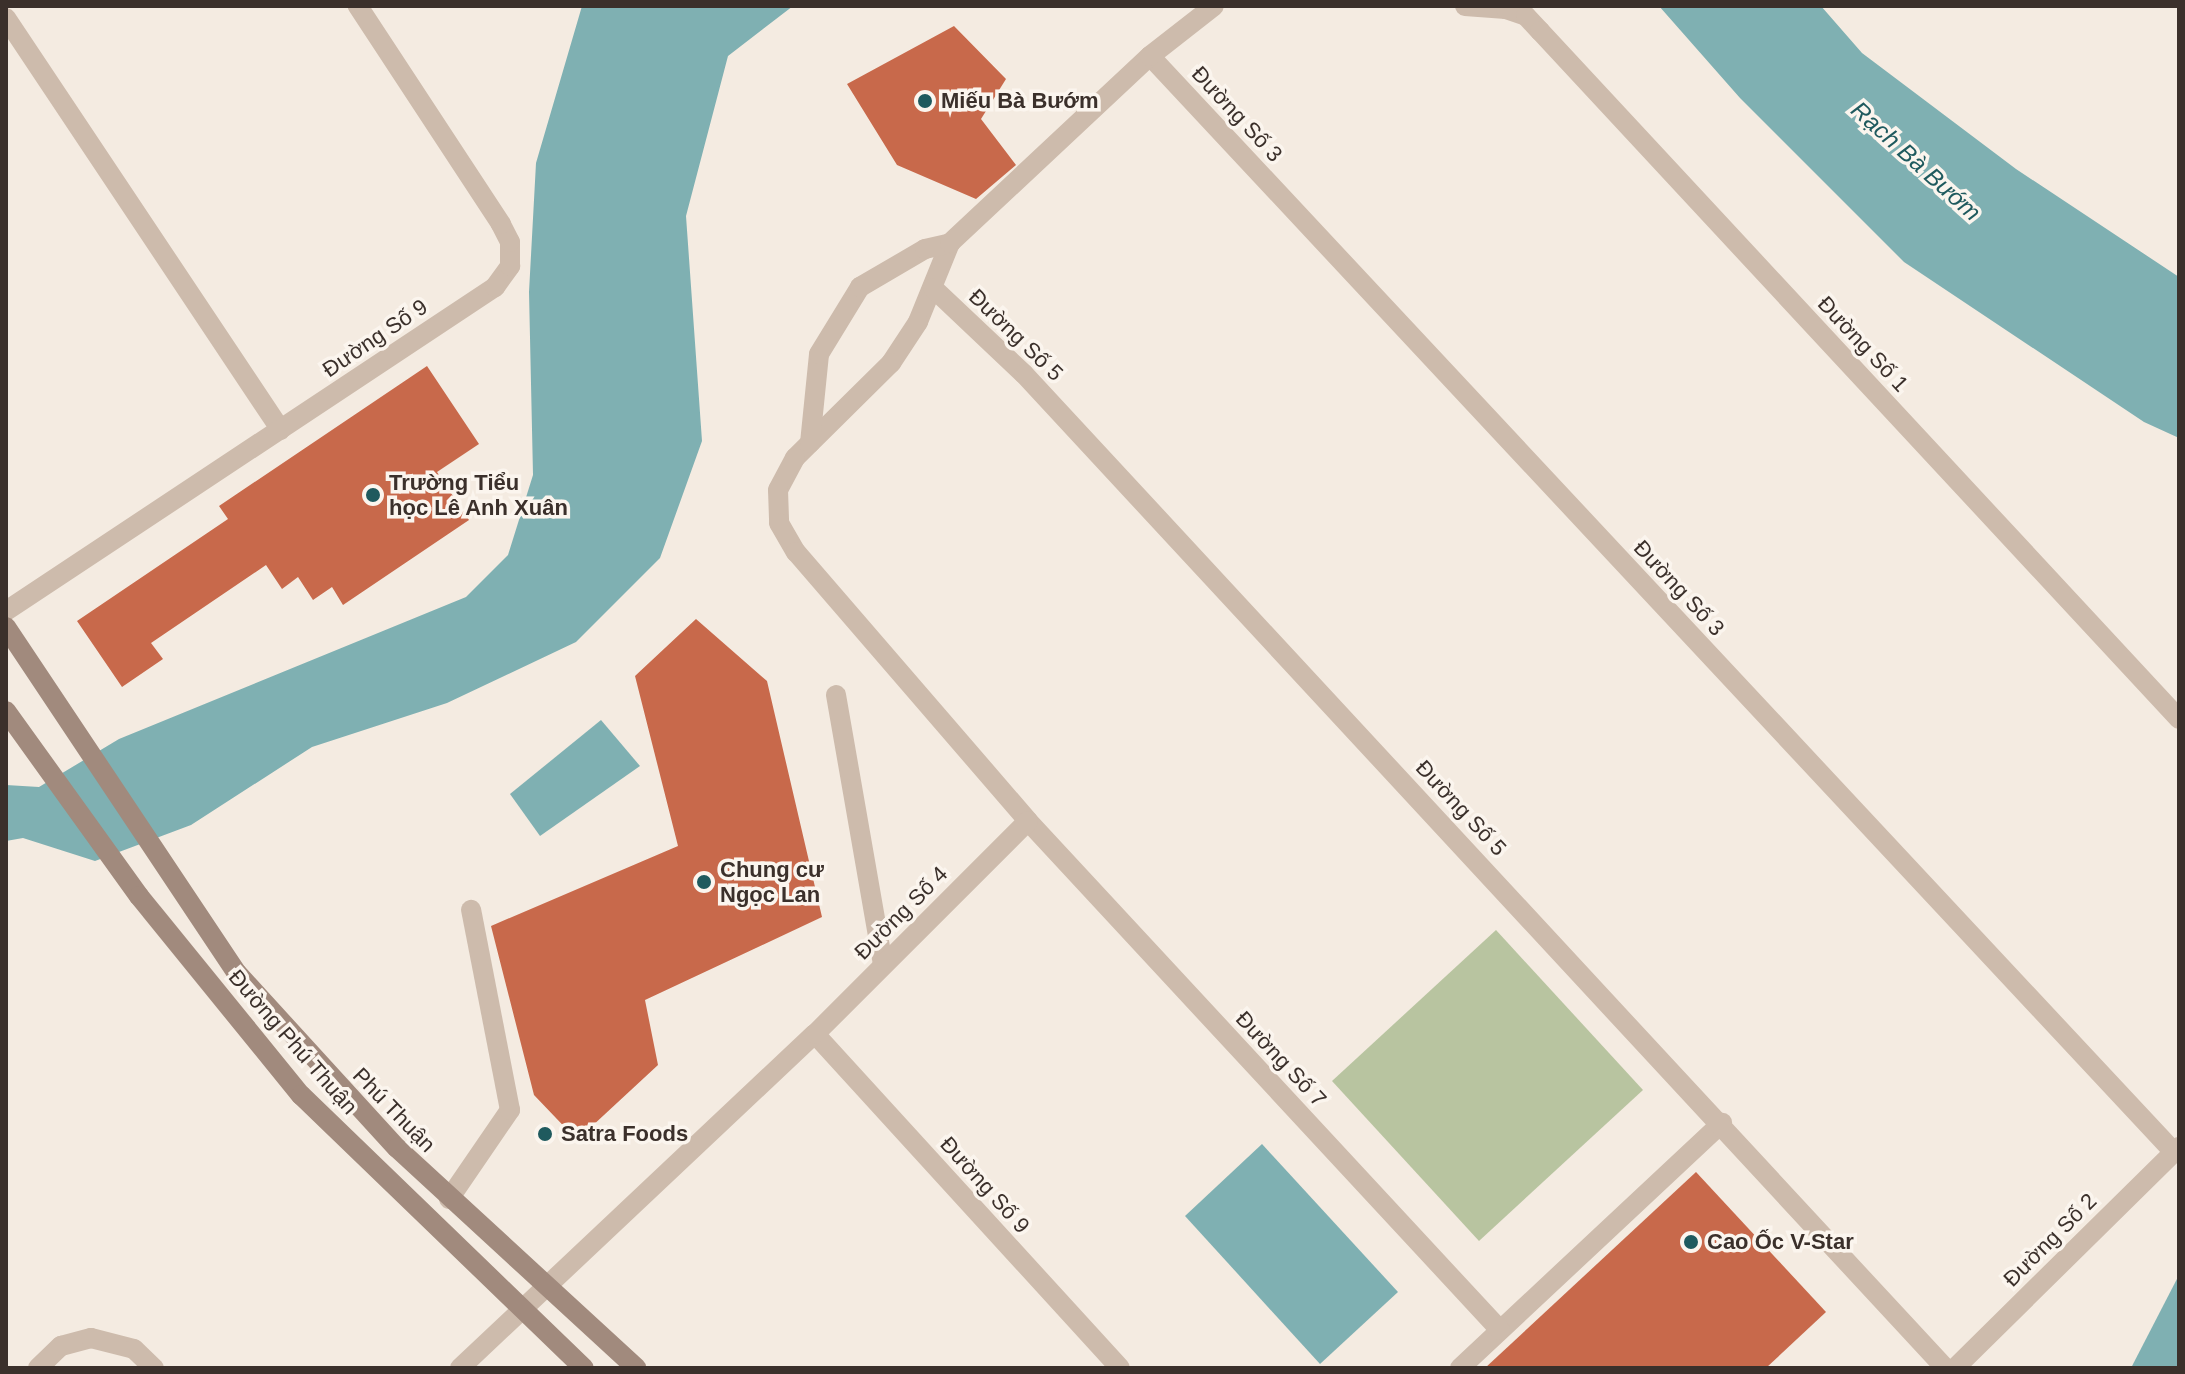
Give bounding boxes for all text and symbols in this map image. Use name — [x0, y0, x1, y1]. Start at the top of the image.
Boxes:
street label: Đường Số 3 — [1186, 61, 1288, 167]
place label: Miếu Bà Bướm — [941, 88, 1098, 114]
marker: Miếu Bà Bướm — [916, 92, 934, 110]
water label: Rạch Bà Bướm — [1845, 95, 1987, 227]
street label: Đường Số 5 — [963, 284, 1069, 386]
street label: Đường Số 1 — [1812, 291, 1914, 397]
street label: Đường Số 9 — [318, 293, 432, 383]
place label: Trường Tiểu học Lê Anh Xuân — [389, 469, 569, 520]
marker: Trường Tiểu học Lê Anh Xuân — [364, 486, 382, 504]
street label: Đường Số 3 — [1628, 535, 1730, 641]
street label: Đường Số 5 — [1410, 755, 1512, 861]
place label: Chung cư Ngọc Lan — [720, 856, 824, 908]
street label: Đường Số 4 — [849, 861, 953, 965]
marker: Chung cư Ngọc Lan — [695, 873, 713, 891]
street label: Đường Phú Thuận — [223, 964, 363, 1120]
street label: Đường Số 7 — [1230, 1006, 1332, 1112]
street label: Phú Thuận — [347, 1062, 441, 1158]
place label: Satra Foods — [561, 1121, 688, 1147]
marker: Satra Foods — [536, 1125, 554, 1143]
street label: Đường Số 9 — [935, 1131, 1035, 1239]
street label: Đường Số 2 — [1998, 1188, 2102, 1292]
place label: Cao Ốc V-Star — [1707, 1229, 1854, 1255]
marker: Cao Ốc V-Star — [1682, 1233, 1700, 1251]

